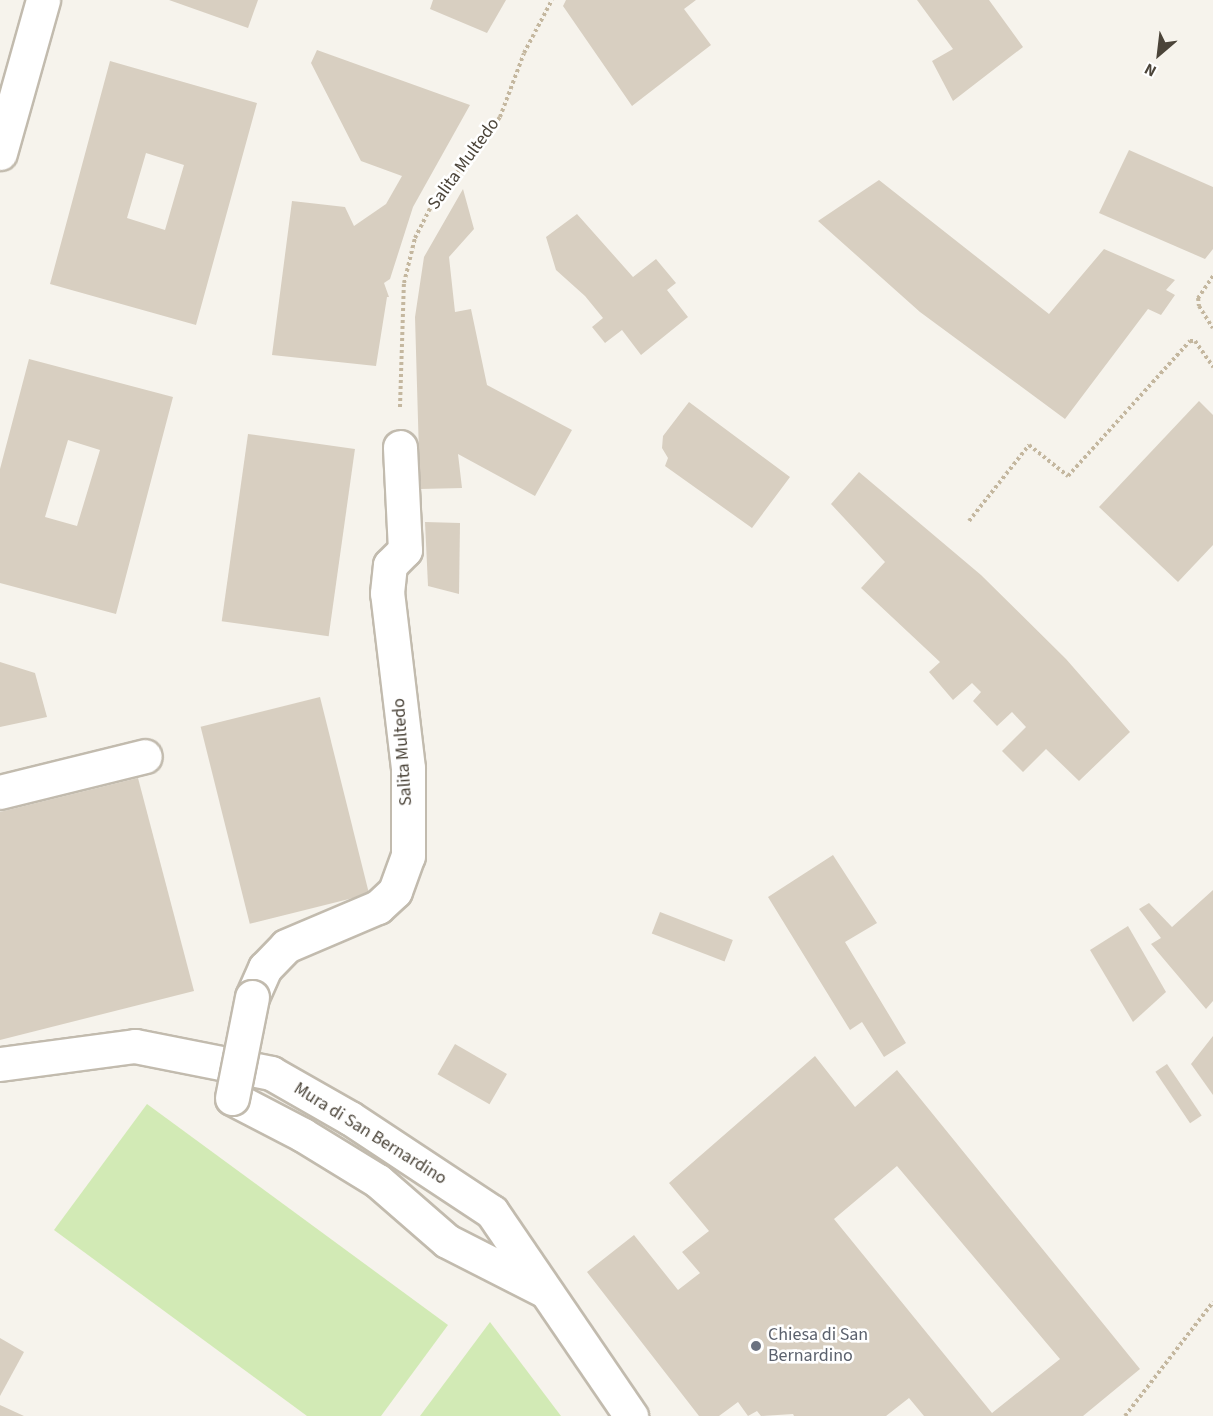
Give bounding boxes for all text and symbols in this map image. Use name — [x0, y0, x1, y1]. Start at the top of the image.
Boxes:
north arrow — [1129, 24, 1189, 84]
text: N — [1141, 58, 1160, 82]
street label: Salita Multedo — [424, 114, 504, 214]
street label: Salita Multedo — [388, 697, 418, 807]
street label: Mura di San Bernardino — [290, 1078, 450, 1190]
place label: Chiesa di San Bernardino — [768, 1325, 868, 1368]
marker: Chiesa di San Bernardino — [749, 1339, 763, 1353]

